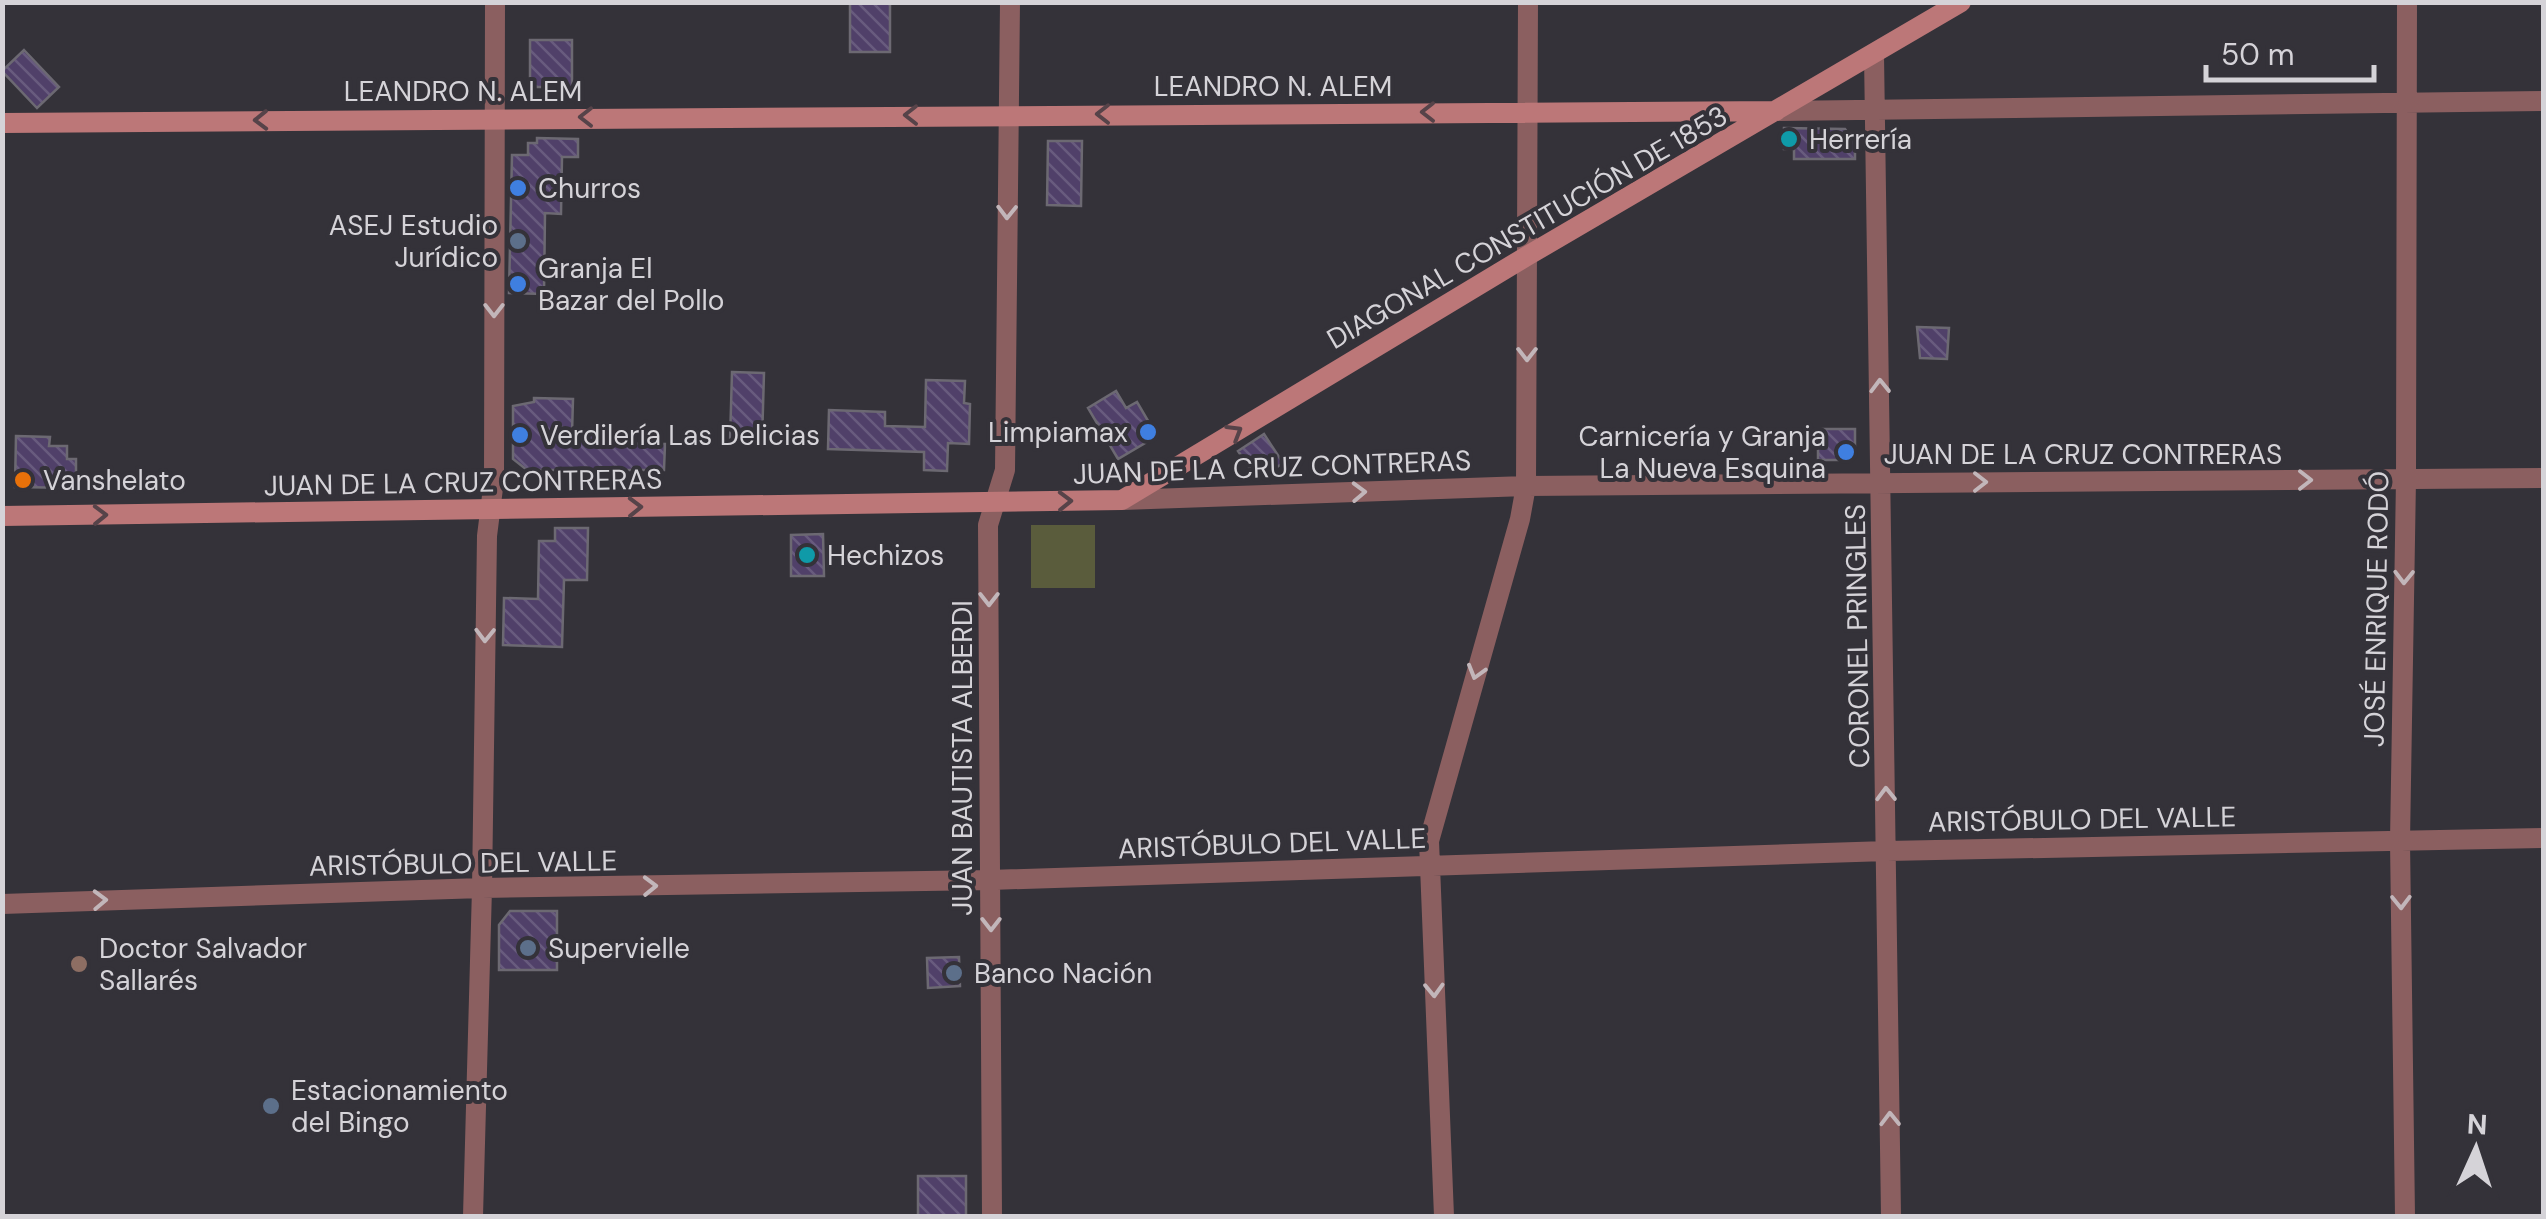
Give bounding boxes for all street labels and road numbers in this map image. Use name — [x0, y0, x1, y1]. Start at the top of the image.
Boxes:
street label: LEANDRO N. ALEM — [1154, 68, 1392, 105]
street label: LEANDRO N. ALEM — [344, 73, 582, 110]
street label: DIAGONAL CONSTITUCIÓN DE 1853 — [1320, 97, 1734, 358]
street label: JUAN DE LA CRUZ CONTRERAS — [1884, 436, 2282, 473]
street label: JUAN DE LA CRUZ CONTRERAS — [1072, 442, 1472, 493]
street label: JUAN DE LA CRUZ CONTRERAS — [263, 461, 663, 504]
street label: JOSÉ ENRIQUE RODÓ — [2356, 471, 2397, 747]
street label: CORONEL PRINGLES — [1837, 504, 1878, 768]
street label: JUAN BAUTISTA ALBERDI — [944, 600, 981, 916]
street label: ARISTÓBULO DEL VALLE — [1927, 798, 2237, 841]
street label: ARISTÓBULO DEL VALLE — [1117, 820, 1427, 867]
street label: ARISTÓBULO DEL VALLE — [308, 842, 618, 885]

